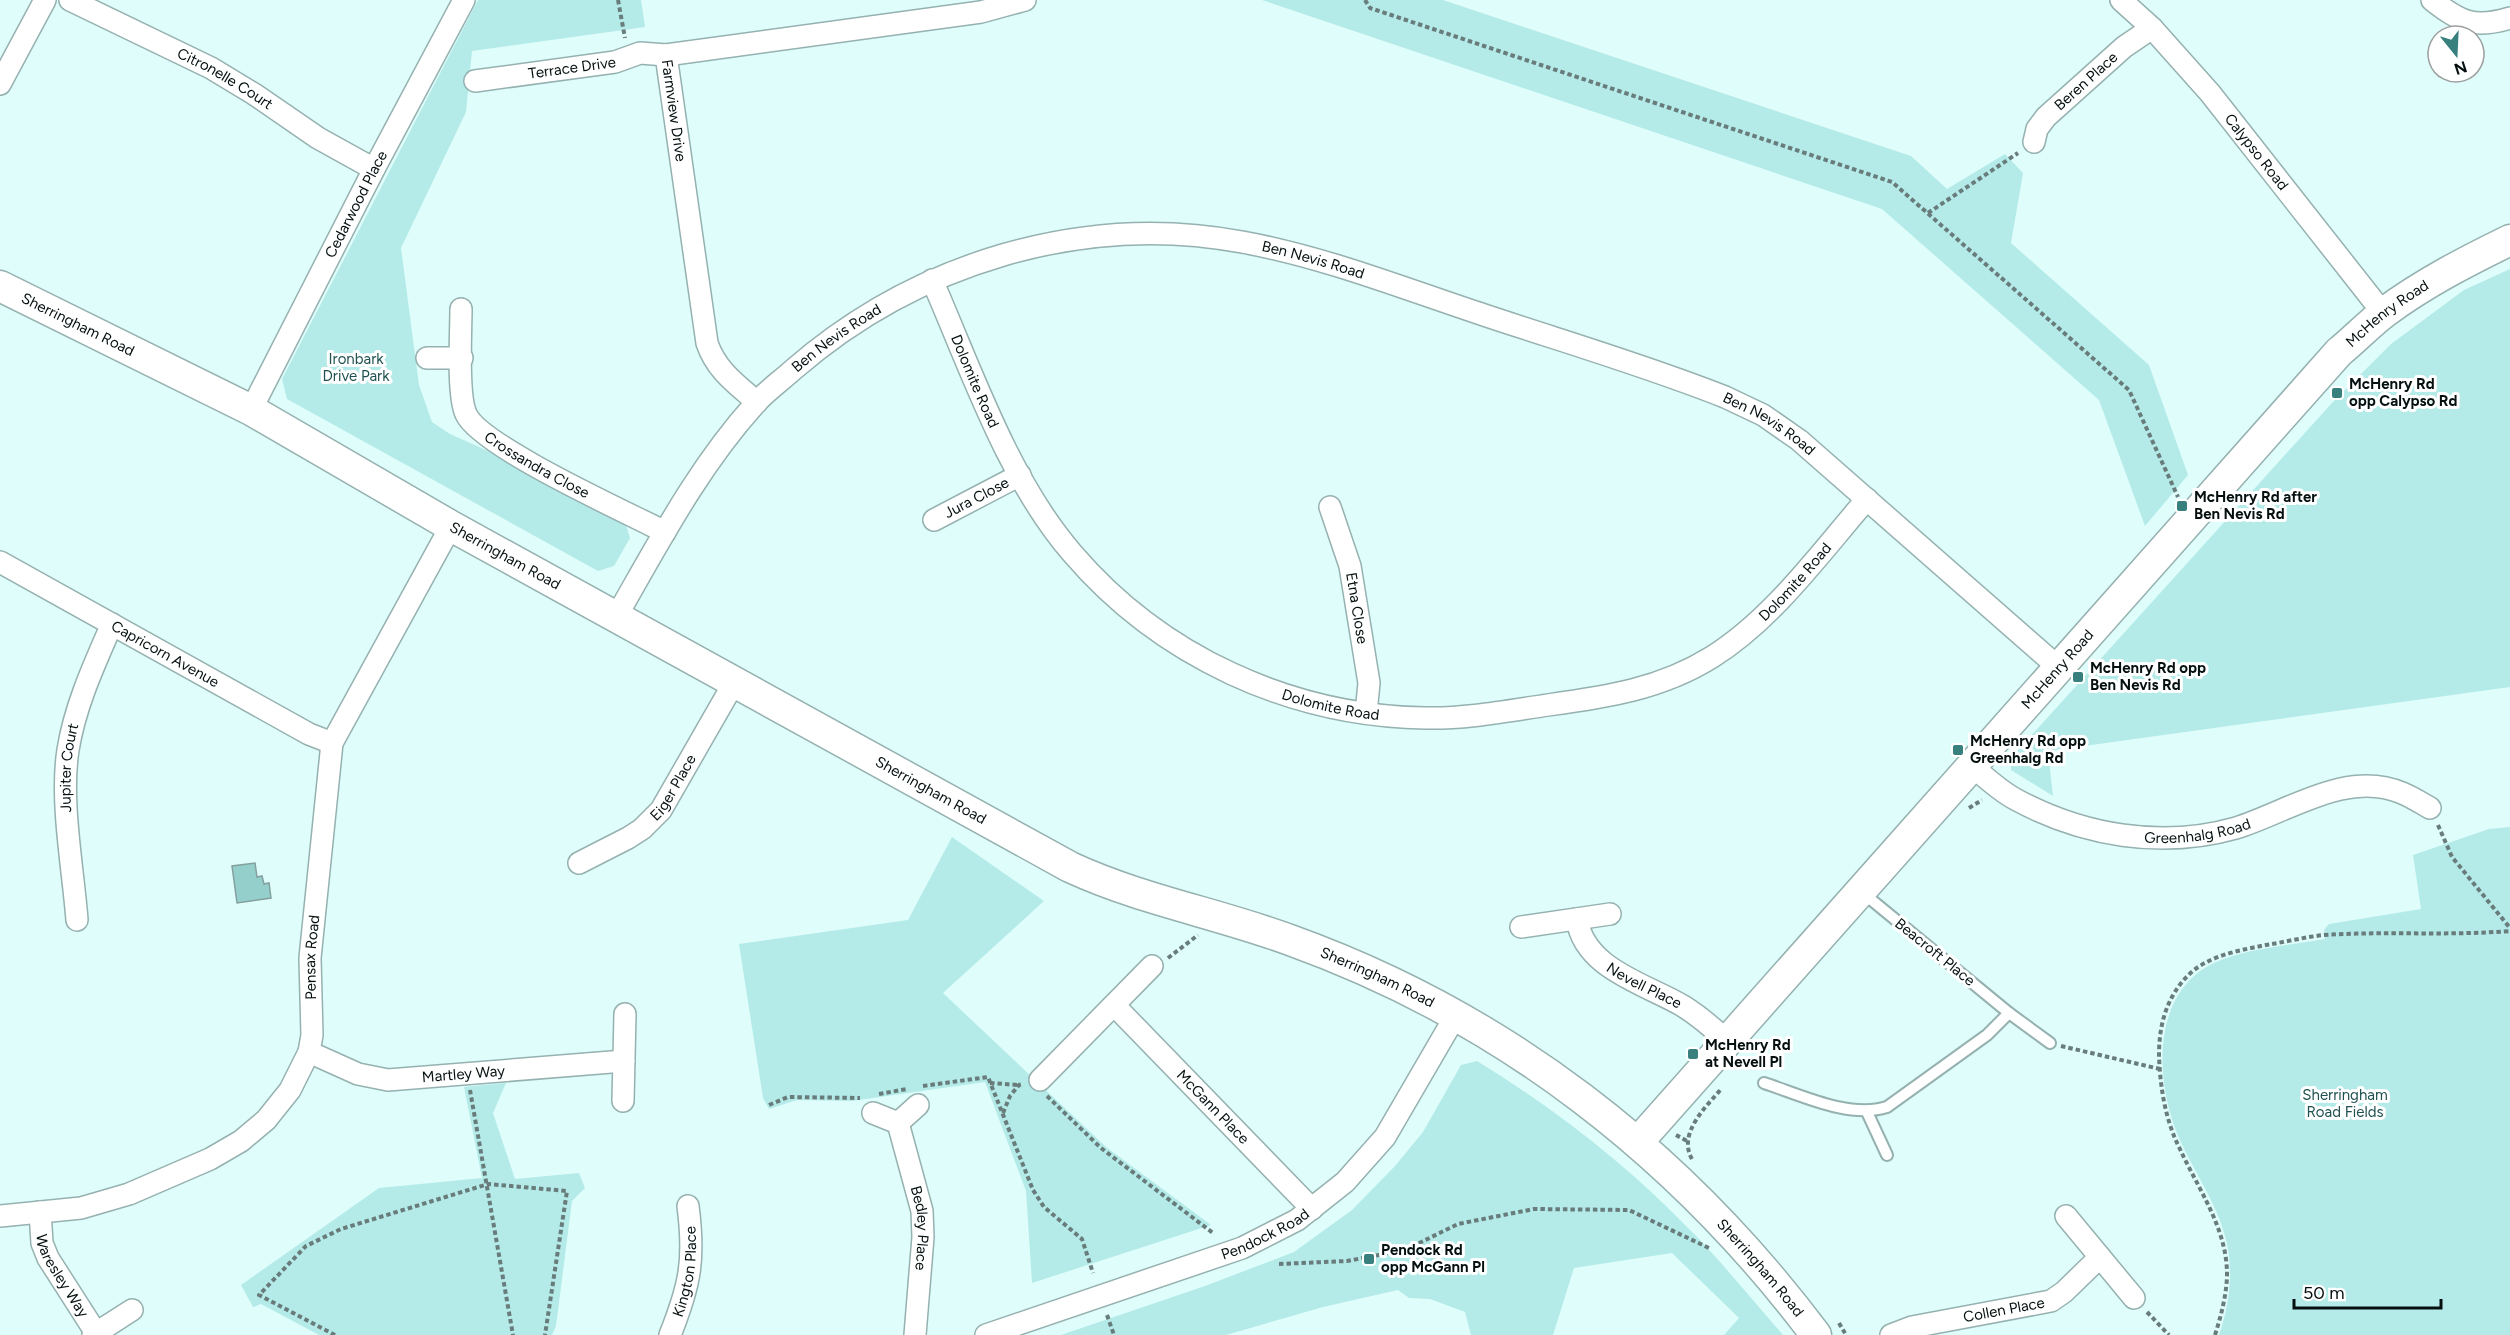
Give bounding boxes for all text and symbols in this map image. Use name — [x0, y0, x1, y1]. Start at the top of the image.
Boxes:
north arrow — [2426, 24, 2486, 84]
street label: Citronelle Court — [174, 44, 277, 113]
street label: Beren Place — [2051, 48, 2121, 114]
street label: Terrace Drive — [527, 53, 617, 83]
text: N — [2452, 57, 2469, 79]
street label: Farmview Drive — [658, 58, 690, 163]
street label: Calypso Road — [2221, 110, 2292, 194]
street label: Cedarwood Place — [321, 148, 391, 261]
street label: Ben Nevis Road — [1260, 237, 1367, 283]
street label: McHenry Road — [2342, 276, 2432, 351]
street label: Sherringham Road — [19, 289, 137, 360]
street label: Ben Nevis Road — [788, 300, 884, 376]
street label: Dolomite Road — [947, 332, 1003, 431]
park label: Ironbark Drive Park — [323, 350, 390, 385]
place label: McHenry Rd opp Calypso Rd — [2349, 375, 2457, 410]
marker: McHenry Rd opp Calypso Rd — [2330, 386, 2344, 400]
street label: Ben Nevis Road — [1720, 388, 1819, 459]
street label: Crossandra Close — [481, 428, 592, 502]
street label: Jura Close — [941, 473, 1012, 522]
place label: McHenry Rd after Ben Nevis Rd — [2194, 488, 2317, 523]
marker: McHenry Rd after Ben Nevis Rd — [2175, 499, 2189, 513]
street label: Sherringham Road — [447, 518, 564, 594]
street label: Dolomite Road — [1755, 539, 1835, 625]
street label: Etna Close — [1342, 571, 1372, 645]
street label: Capricorn Avenue — [108, 617, 222, 691]
street label: McHenry Road — [2018, 626, 2097, 713]
place label: McHenry Rd opp Ben Nevis Rd — [2090, 659, 2206, 694]
marker: McHenry Rd opp Ben Nevis Rd — [2071, 670, 2085, 684]
street label: Dolomite Road — [1280, 685, 1380, 724]
street label: Jupiter Court — [56, 721, 82, 813]
place label: McHenry Rd opp Greenhalg Rd — [1970, 732, 2086, 767]
marker: McHenry Rd opp Greenhalg Rd — [1951, 743, 1965, 757]
street label: Eiger Place — [646, 751, 700, 825]
street label: Sherringham Road — [872, 753, 989, 828]
street label: Greenhalg Road — [2144, 815, 2253, 847]
street label: Pensax Road — [301, 914, 323, 1000]
street label: Beacroft Place — [1891, 914, 1979, 990]
street label: Sherringham Road — [1318, 943, 1438, 1011]
street label: Nevell Place — [1603, 959, 1685, 1012]
place label: McHenry Rd at Nevell Pl — [1705, 1036, 1791, 1071]
marker: McHenry Rd at Nevell Pl — [1686, 1047, 1700, 1061]
street label: Martley Way — [421, 1062, 506, 1086]
street label: McGann Place — [1173, 1066, 1253, 1148]
park label: Sherringham Road Fields — [2302, 1086, 2388, 1121]
street label: Bedley Place — [907, 1184, 932, 1271]
street label: Pendock Road — [1219, 1205, 1313, 1263]
street label: Sherringham Road — [1713, 1215, 1808, 1320]
street label: Kington Place — [669, 1226, 700, 1319]
street label: Waresley Way — [32, 1233, 93, 1321]
place label: Pendock Rd opp McGann Pl — [1381, 1241, 1485, 1276]
marker: Pendock Rd opp McGann Pl — [1362, 1252, 1376, 1266]
scale bar — [2294, 1272, 2441, 1310]
text: 50 m — [2303, 1282, 2345, 1304]
street label: Collen Place — [1962, 1293, 2046, 1326]

